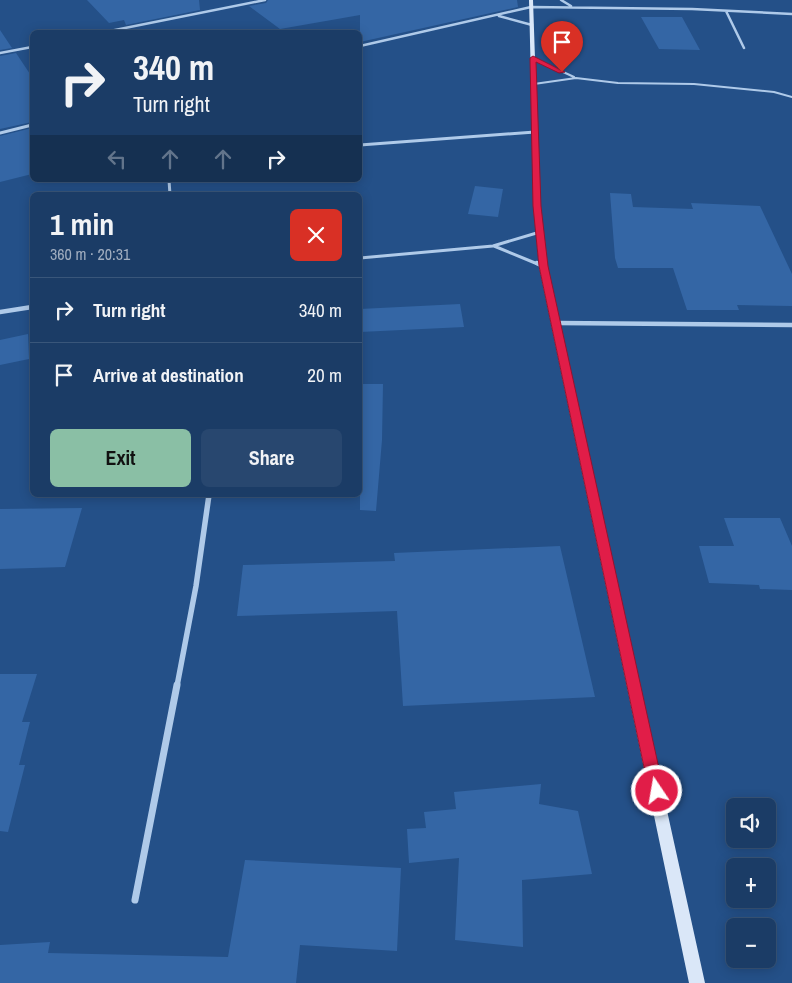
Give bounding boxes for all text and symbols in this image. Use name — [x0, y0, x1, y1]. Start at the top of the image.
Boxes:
pin — [541, 21, 583, 72]
icon: arrive — [548, 28, 576, 56]
text: 340 m — [133, 44, 214, 91]
icon: right — [50, 50, 115, 115]
text: Turn right — [133, 89, 210, 119]
icon: left — [103, 145, 131, 173]
icon: ahead — [156, 145, 184, 173]
icon: ahead — [209, 145, 237, 173]
icon: right — [262, 145, 290, 173]
text: 1 min — [50, 204, 114, 244]
button: close — [290, 209, 342, 261]
text: 360 m · 20:31 — [50, 243, 130, 265]
icon: right — [50, 296, 78, 324]
text: Turn right — [93, 297, 165, 323]
text: 340 m — [299, 297, 342, 323]
icon: arrive — [50, 361, 78, 389]
text: Arrive at destination — [93, 362, 244, 388]
text: 20 m — [307, 362, 342, 388]
button: Exit — [50, 429, 191, 487]
button: Share — [201, 429, 342, 487]
position arrow — [630, 764, 682, 816]
map controls — [726, 798, 776, 968]
button: sound — [726, 798, 776, 848]
button: + — [726, 858, 776, 908]
button: − — [726, 918, 776, 968]

